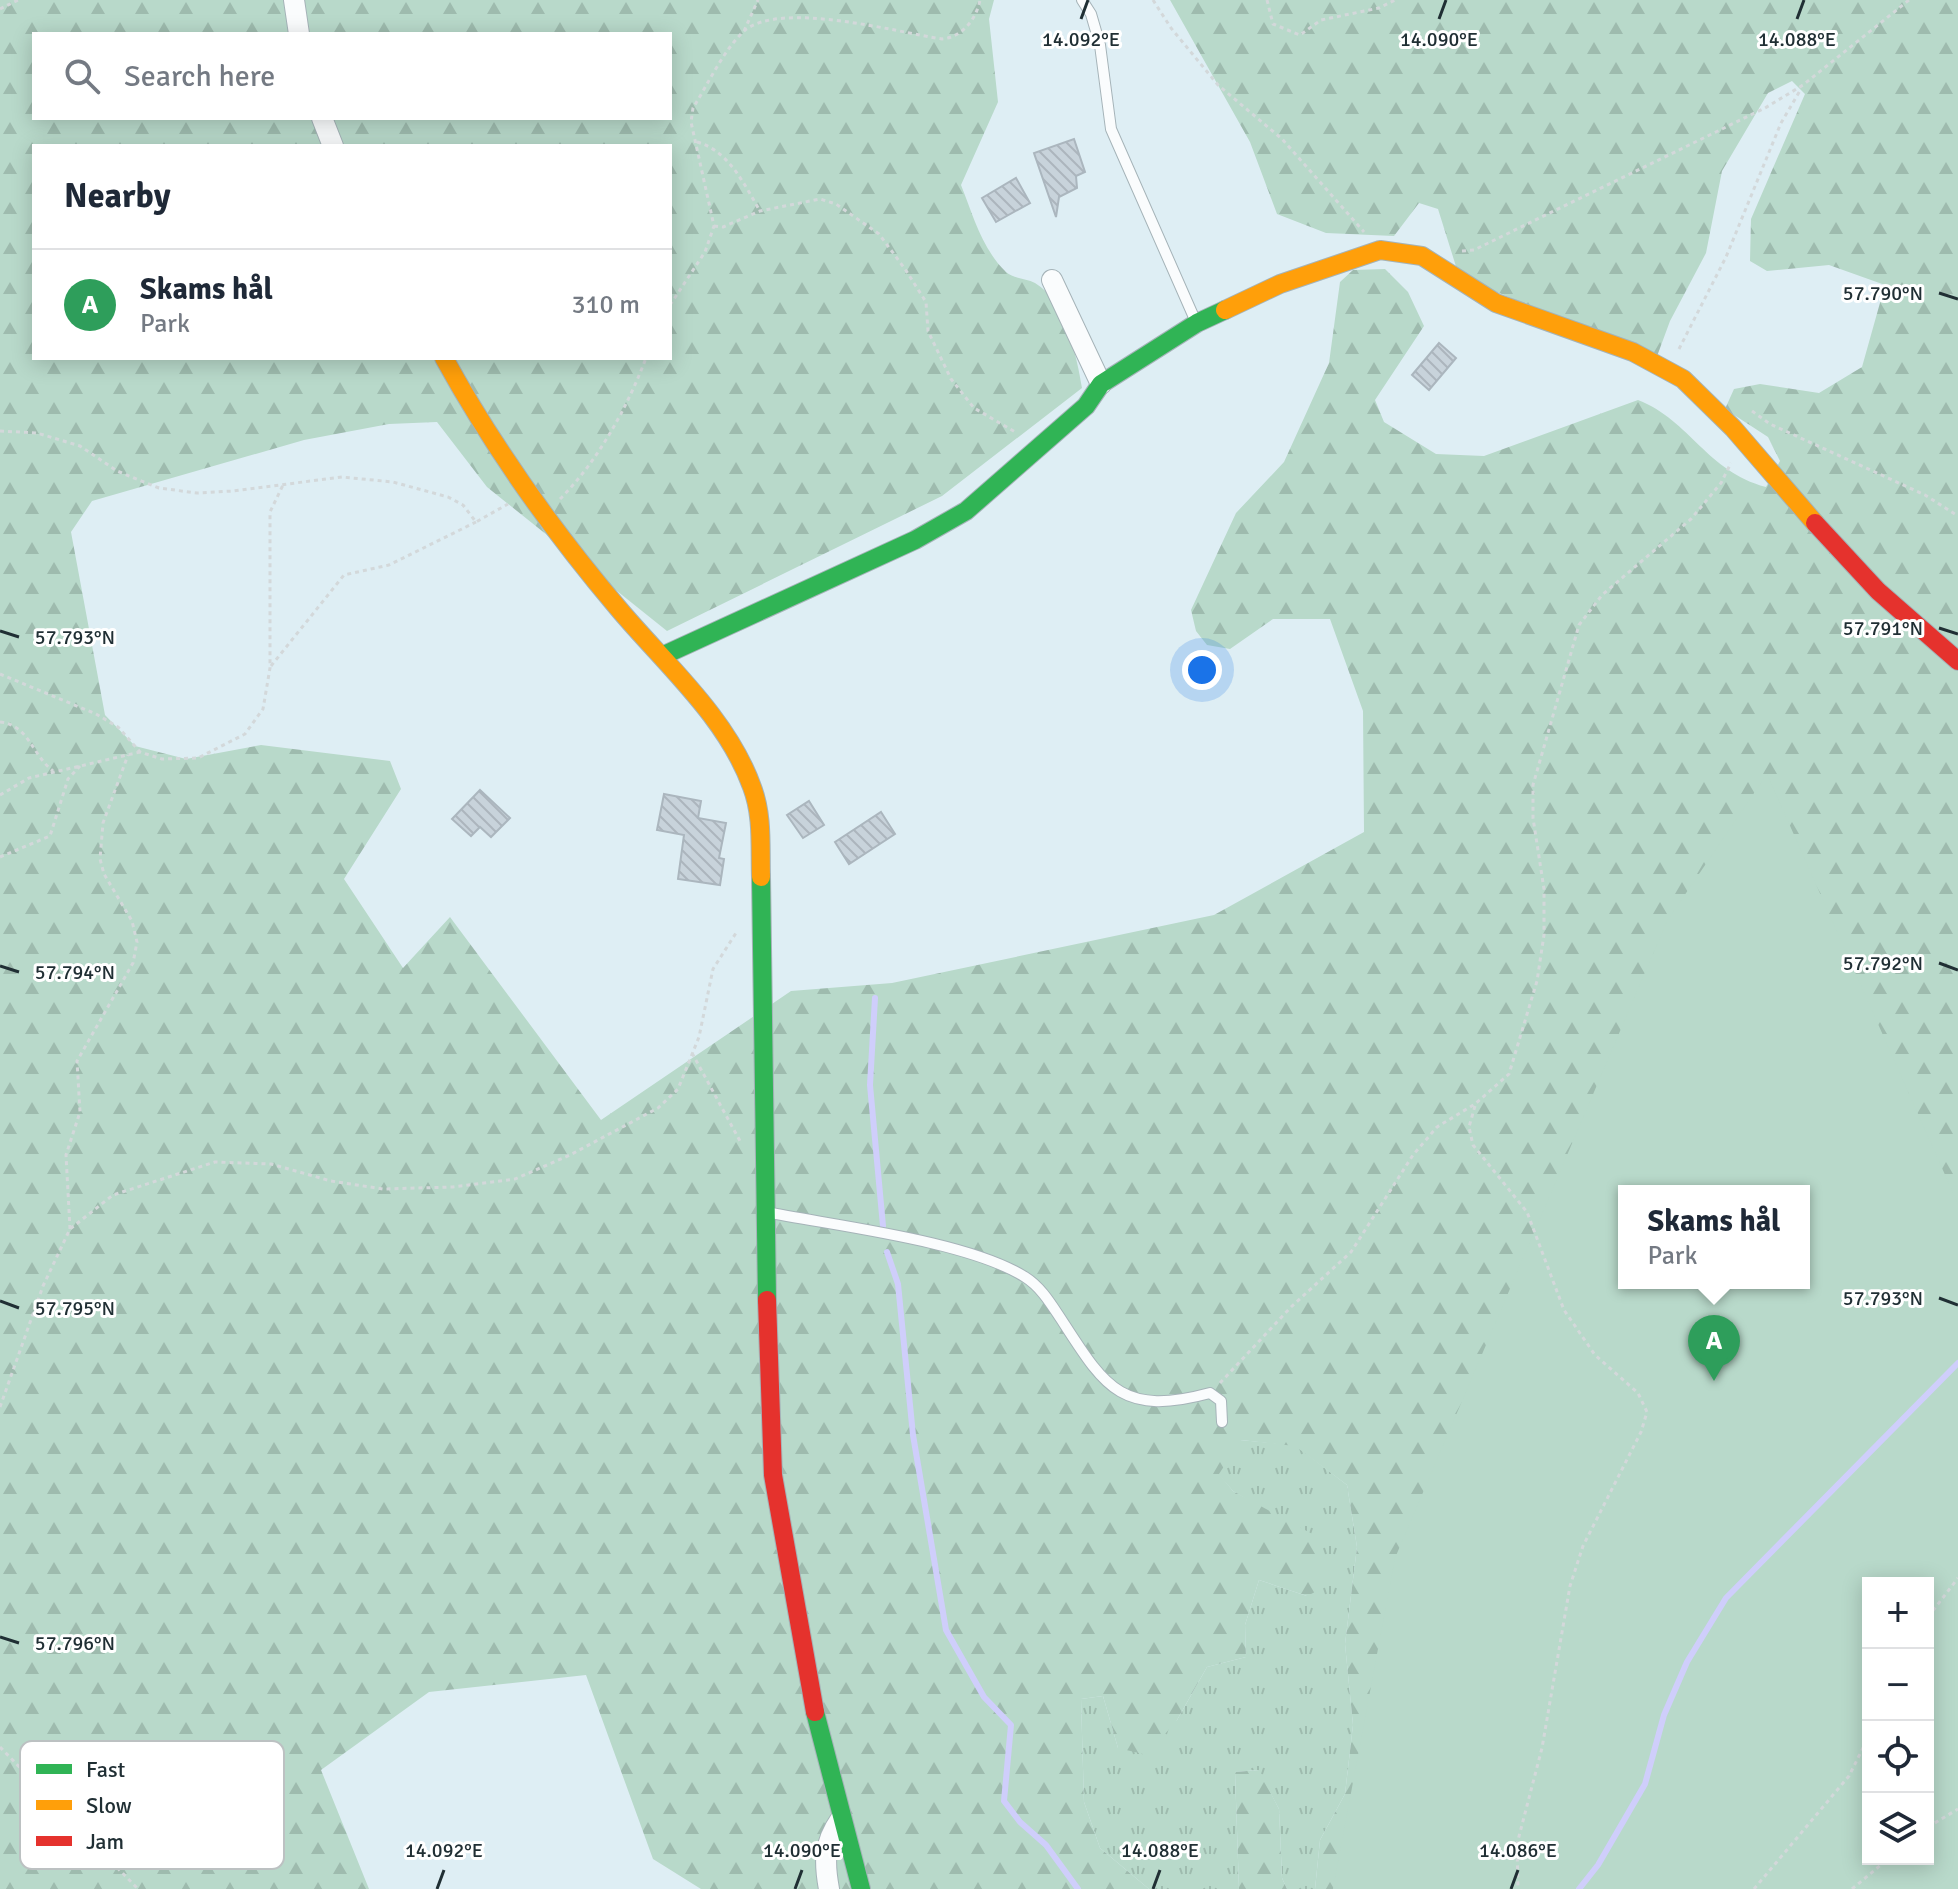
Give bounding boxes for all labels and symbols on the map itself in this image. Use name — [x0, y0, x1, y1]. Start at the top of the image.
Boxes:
text: 14.092°E — [1042, 27, 1120, 52]
text: 14.090°E — [1400, 27, 1478, 52]
text: 14.088°E — [1758, 27, 1836, 52]
text: 57.790°N — [1843, 281, 1923, 306]
text: 57.791°N — [1843, 616, 1923, 641]
text: 57.793°N — [35, 625, 115, 650]
your location — [1182, 650, 1222, 690]
text: 57.792°N — [1843, 951, 1923, 976]
text: 57.794°N — [35, 960, 115, 985]
text: 57.793°N — [1843, 1286, 1923, 1311]
text: 57.795°N — [35, 1296, 115, 1321]
pin: A — [1688, 1315, 1740, 1381]
text: 57.796°N — [35, 1631, 115, 1656]
legend — [20, 1741, 284, 1869]
text: Fast — [86, 1756, 126, 1783]
text: Slow — [86, 1792, 132, 1819]
text: Jam — [86, 1828, 124, 1855]
text: 14.092°E — [405, 1838, 483, 1863]
text: 14.090°E — [763, 1838, 841, 1863]
text: 14.088°E — [1121, 1838, 1199, 1863]
text: 14.086°E — [1479, 1838, 1557, 1863]

